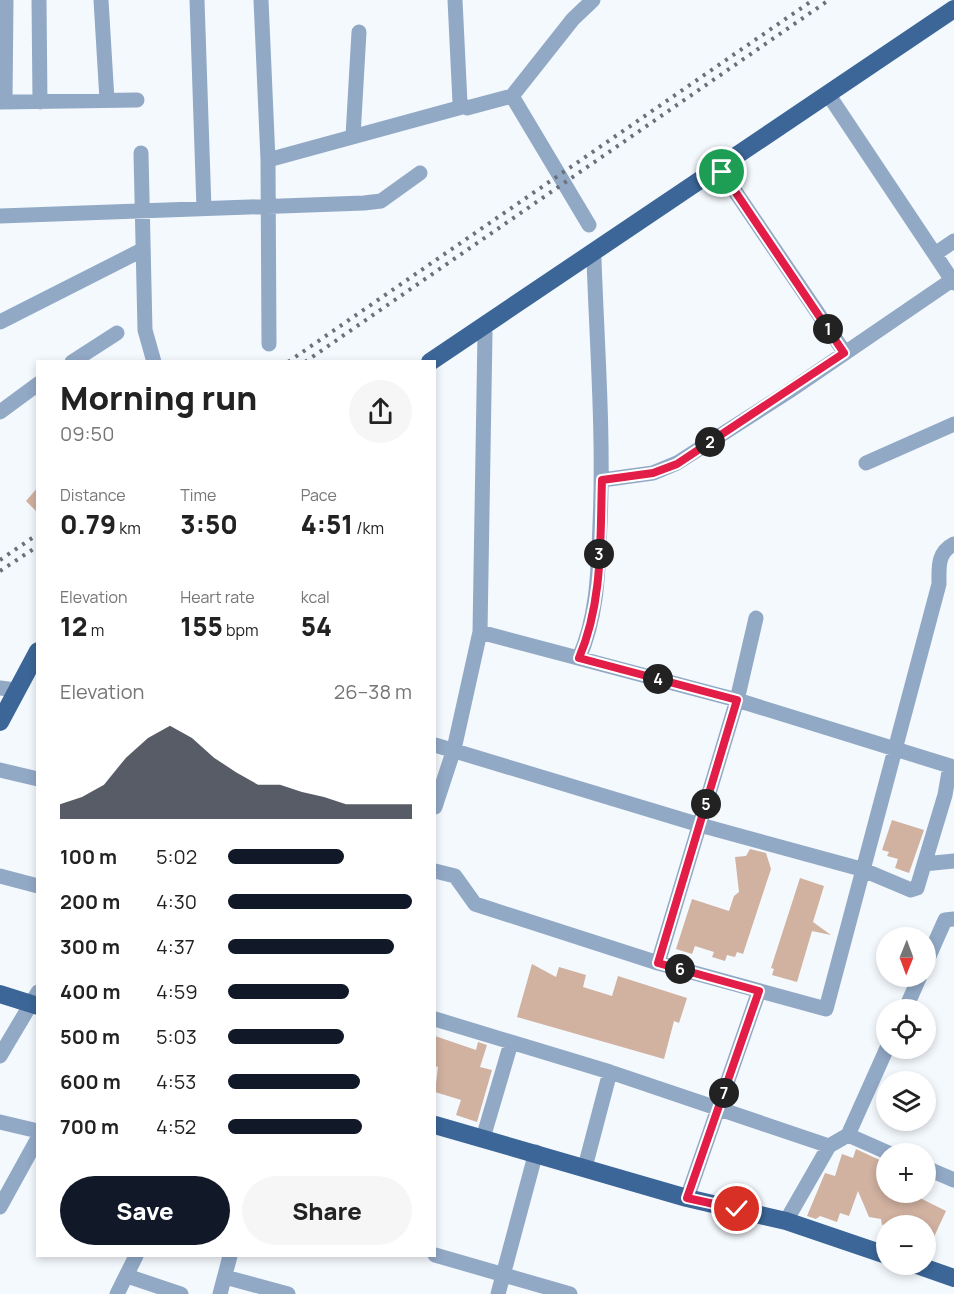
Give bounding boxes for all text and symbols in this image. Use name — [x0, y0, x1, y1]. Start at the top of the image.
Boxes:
pin — [696, 146, 747, 197]
icon: arrive — [705, 155, 738, 188]
pin: 1 — [813, 314, 843, 344]
text: 1 — [824, 318, 832, 340]
text: Morning run — [60, 375, 257, 420]
button: share — [349, 380, 412, 443]
text: 09:50 — [60, 420, 114, 447]
pin: 2 — [695, 427, 725, 457]
text: 2 — [705, 431, 715, 453]
text: Distance — [60, 484, 126, 506]
text: Time — [180, 484, 216, 506]
text: Pace — [301, 484, 337, 506]
text: 0.79 — [60, 506, 116, 542]
text: 3:50 — [180, 506, 238, 542]
text: 4:51 — [301, 506, 353, 542]
text: km — [116, 517, 141, 539]
text: /km — [353, 517, 384, 539]
pin: 3 — [584, 539, 614, 569]
text: 3 — [594, 543, 604, 565]
text: Elevation — [60, 586, 128, 608]
text: Heart rate — [180, 586, 255, 608]
text: kcal — [301, 586, 330, 608]
text: 12 — [60, 608, 88, 644]
text: 155 — [180, 608, 223, 644]
text: 54 — [301, 608, 332, 644]
text: m — [88, 619, 104, 641]
text: bpm — [223, 619, 258, 641]
pin: 4 — [643, 664, 673, 694]
text: 4 — [653, 668, 663, 690]
text: Elevation — [60, 678, 144, 705]
text: 26–38 m — [334, 678, 412, 705]
pin: 5 — [691, 789, 721, 819]
text: 5 — [701, 793, 711, 815]
text: 100 m — [60, 843, 117, 870]
text: 5:02 — [156, 843, 197, 870]
text: 200 m — [60, 888, 120, 915]
text: 4:30 — [156, 888, 197, 915]
north arrow — [876, 927, 936, 987]
map controls — [876, 927, 936, 1275]
text: 300 m — [60, 933, 120, 960]
text: 4:37 — [156, 933, 195, 960]
pin: 6 — [665, 954, 695, 984]
text: 6 — [675, 958, 685, 980]
text: 400 m — [60, 978, 120, 1005]
text: 4:59 — [156, 978, 198, 1005]
button: locate — [876, 999, 936, 1059]
text: 500 m — [60, 1023, 120, 1050]
text: 5:03 — [156, 1023, 197, 1050]
text: 600 m — [60, 1068, 121, 1095]
text: 4:53 — [156, 1068, 196, 1095]
button: layers — [876, 1071, 936, 1131]
pin: 7 — [709, 1078, 739, 1108]
text: 7 — [720, 1082, 728, 1104]
text: 700 m — [60, 1113, 119, 1140]
text: 4:52 — [156, 1113, 196, 1140]
button: + — [876, 1143, 936, 1203]
button: Save — [60, 1176, 230, 1245]
button: Share — [242, 1176, 412, 1245]
pin — [711, 1183, 762, 1234]
icon: check — [720, 1192, 753, 1225]
button: − — [876, 1215, 936, 1275]

